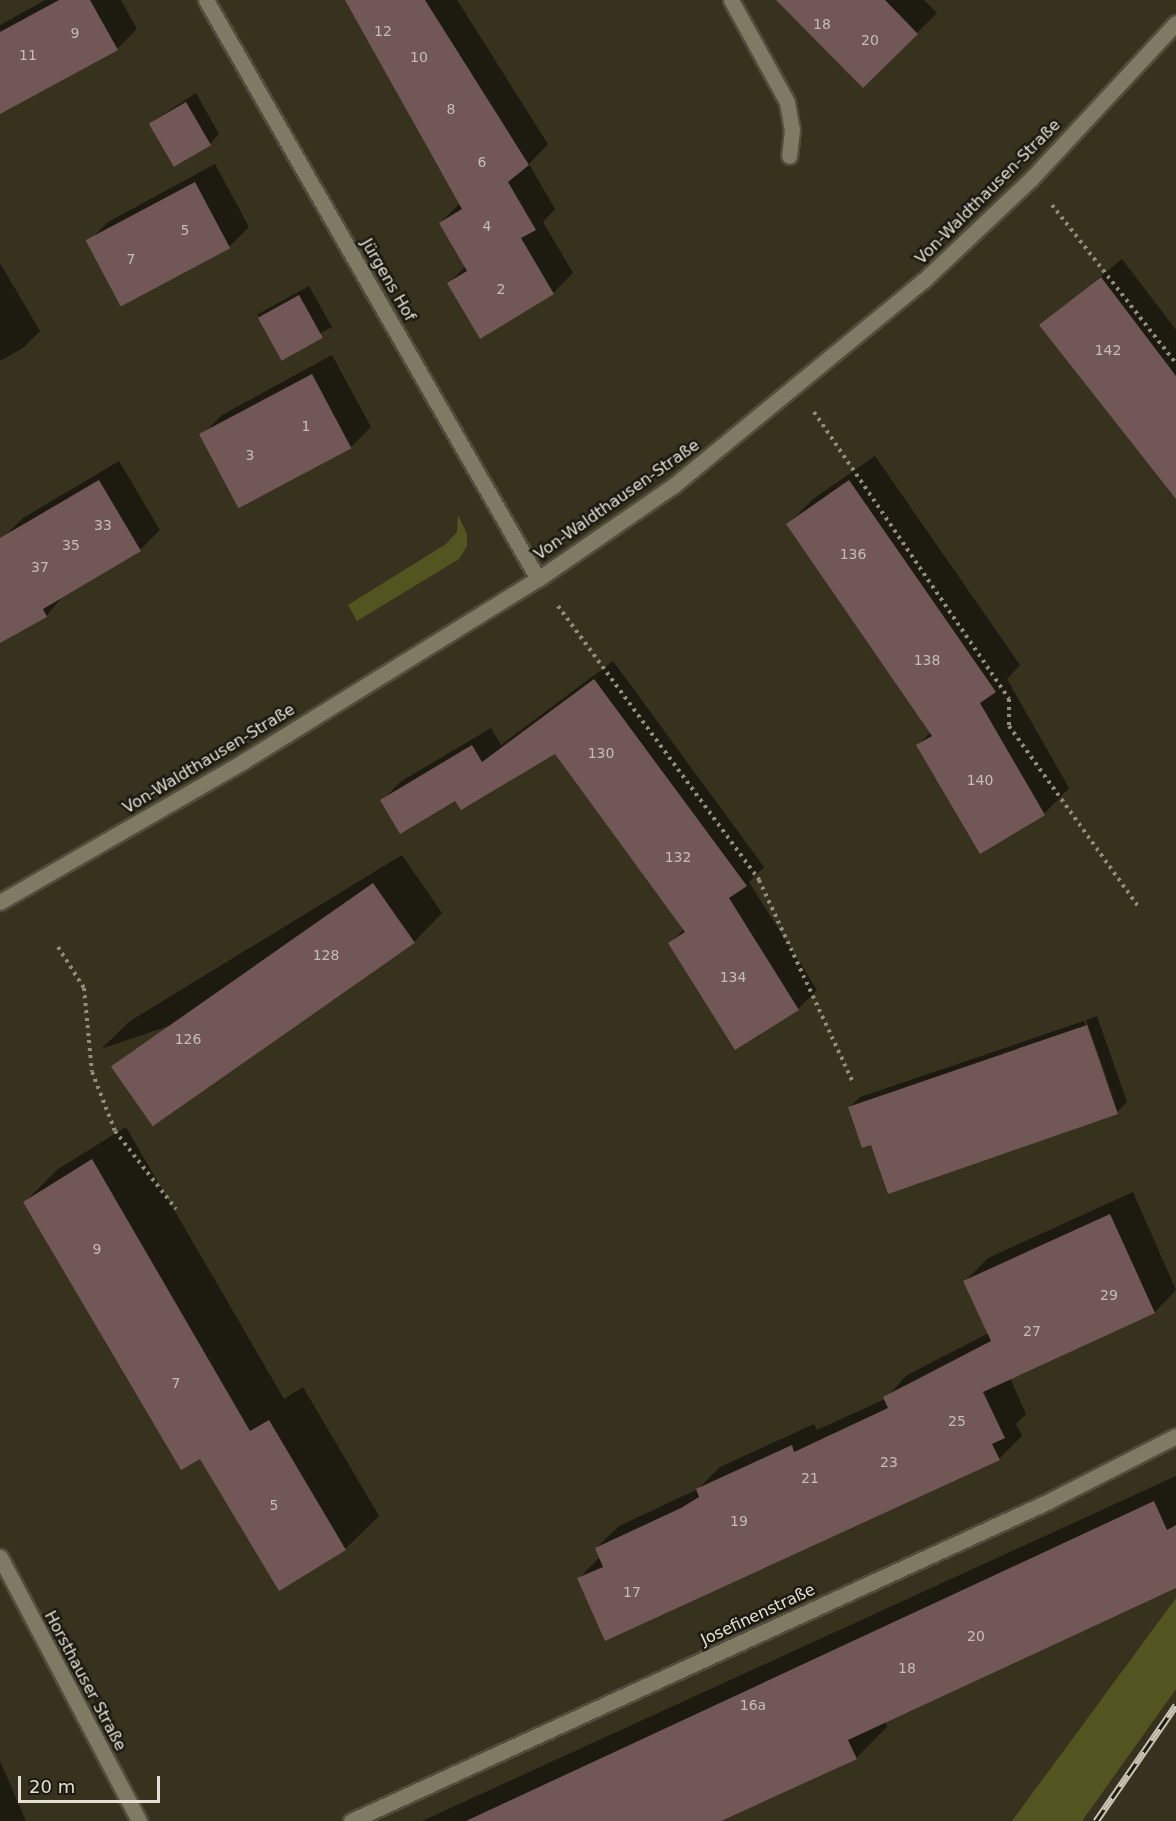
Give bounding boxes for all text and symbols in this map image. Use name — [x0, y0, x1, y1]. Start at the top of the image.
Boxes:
house number: 18 — [813, 16, 831, 32]
house number: 12 — [374, 23, 392, 39]
house number: 9 — [71, 25, 79, 41]
house number: 20 — [861, 32, 879, 48]
house number: 11 — [19, 47, 37, 63]
house number: 10 — [410, 49, 428, 65]
house number: 8 — [447, 101, 455, 117]
street label: Von-Waldthausen-Straße — [912, 116, 1064, 268]
house number: 6 — [478, 154, 486, 170]
house number: 4 — [483, 218, 491, 234]
house number: 5 — [181, 222, 189, 238]
street label: Jürgens Hof — [357, 235, 419, 325]
house number: 7 — [127, 251, 135, 267]
house number: 2 — [497, 281, 505, 297]
house number: 142 — [1095, 342, 1121, 358]
house number: 1 — [302, 418, 310, 434]
street label: Von-Waldthausen-Straße — [531, 436, 703, 564]
house number: 3 — [246, 447, 254, 463]
house number: 33 — [94, 517, 112, 533]
house number: 35 — [62, 537, 80, 553]
house number: 136 — [840, 546, 866, 562]
house number: 37 — [31, 559, 49, 575]
house number: 138 — [914, 652, 940, 668]
street label: Von-Waldthausen-Straße — [120, 700, 298, 818]
house number: 130 — [588, 745, 614, 761]
house number: 140 — [967, 772, 993, 788]
house number: 132 — [665, 849, 691, 865]
house number: 128 — [313, 947, 339, 963]
house number: 134 — [720, 969, 746, 985]
house number: 126 — [175, 1031, 201, 1047]
house number: 9 — [93, 1241, 101, 1257]
house number: 29 — [1100, 1287, 1118, 1303]
house number: 27 — [1023, 1323, 1041, 1339]
house number: 7 — [172, 1375, 180, 1391]
house number: 25 — [948, 1413, 966, 1429]
house number: 23 — [880, 1454, 898, 1470]
house number: 21 — [801, 1470, 819, 1486]
house number: 5 — [270, 1497, 278, 1513]
house number: 19 — [730, 1513, 748, 1529]
street label: Josefinenstraße — [698, 1580, 818, 1650]
house number: 17 — [623, 1584, 641, 1600]
street label: Horsthauser Straße — [40, 1608, 130, 1754]
house number: 20 — [967, 1628, 985, 1644]
house number: 18 — [898, 1660, 916, 1676]
house number: 16a — [740, 1697, 766, 1713]
scale bar — [21, 1764, 164, 1802]
text: 20 m — [29, 1776, 75, 1797]

